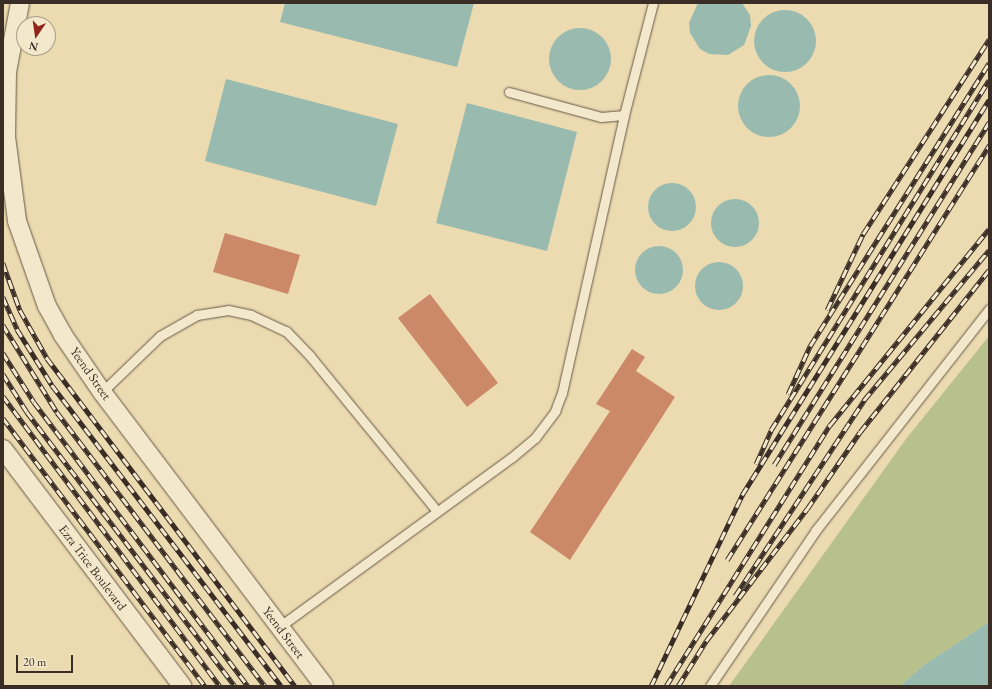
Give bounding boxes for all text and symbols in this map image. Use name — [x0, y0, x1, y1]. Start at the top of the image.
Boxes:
north arrow — [16, 16, 56, 56]
text: N — [28, 39, 39, 55]
street label: Yeend Street — [66, 345, 114, 403]
street label: Ezra Trice Boulevard — [55, 522, 129, 614]
street label: Yeend Street — [258, 604, 308, 662]
scale bar — [18, 647, 75, 673]
text: 20 m — [23, 654, 46, 670]

